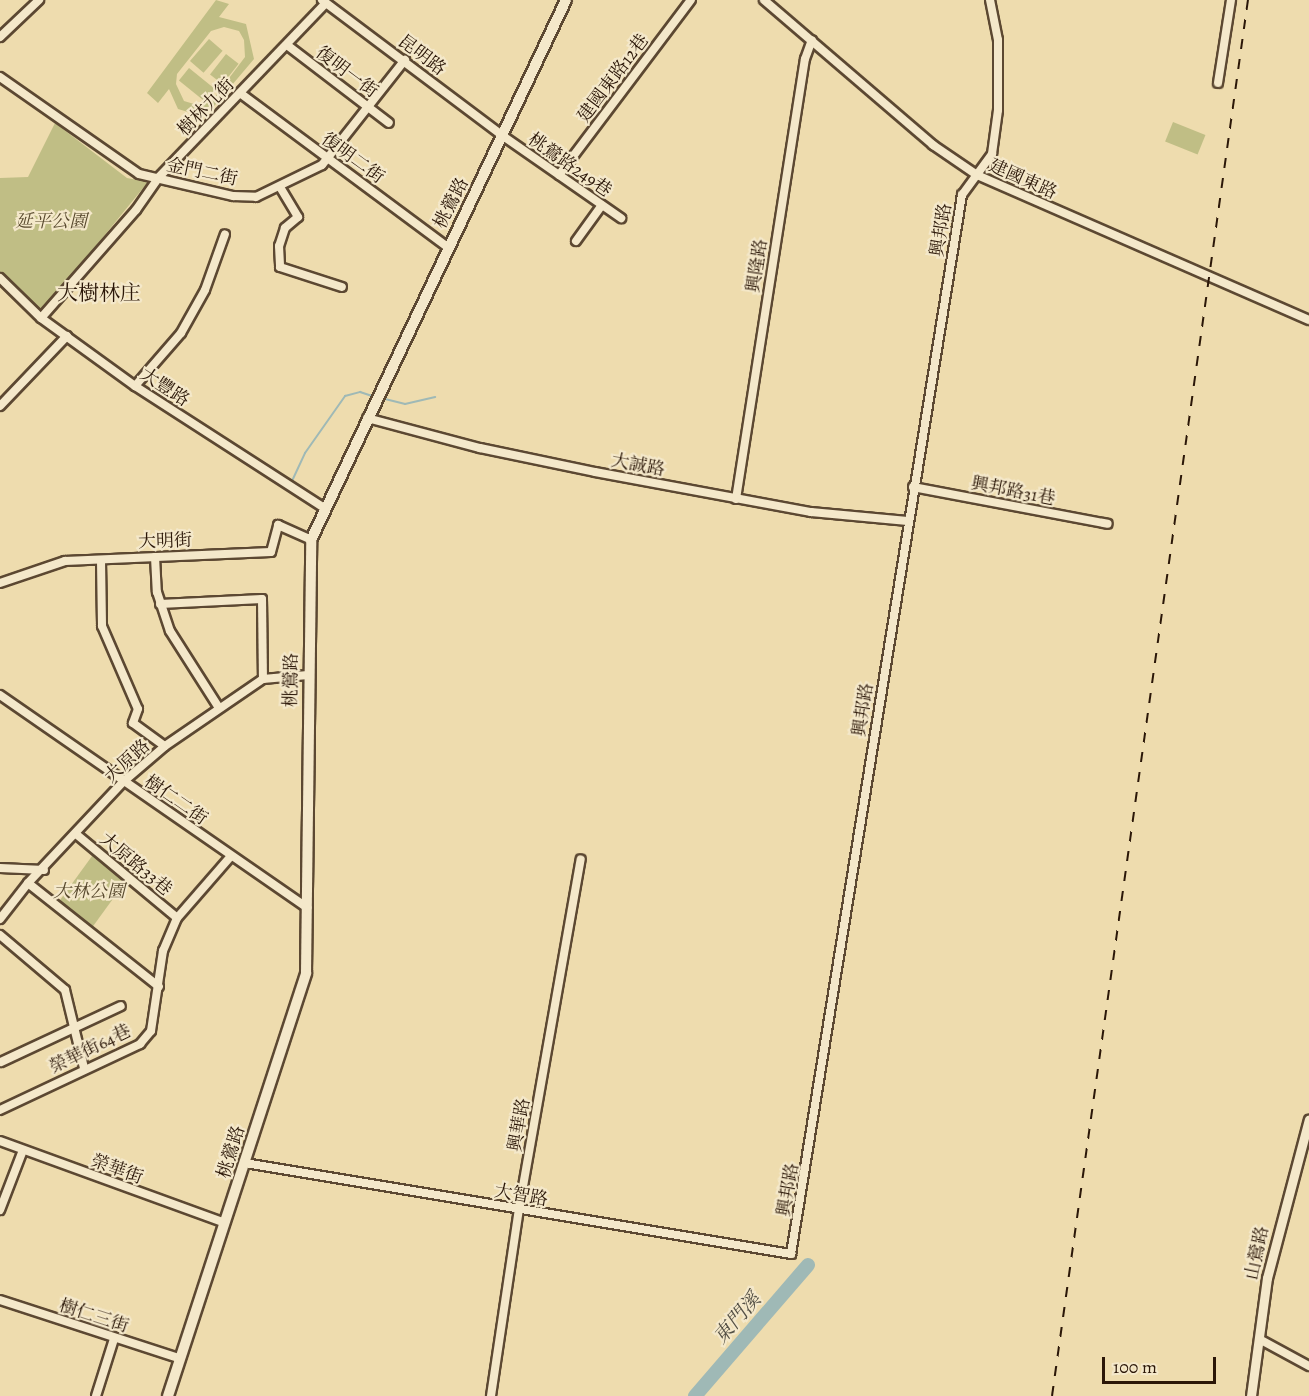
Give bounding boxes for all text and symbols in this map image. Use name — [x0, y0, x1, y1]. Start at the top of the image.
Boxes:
street label: 昆明路 — [394, 30, 450, 80]
street label: 建國東路12巷 — [573, 30, 653, 126]
street label: 復明一街 — [312, 42, 382, 102]
street label: 樹林九街 — [173, 74, 239, 140]
street label: 復明二街 — [318, 128, 388, 188]
street label: 桃鶯路249巷 — [524, 128, 616, 202]
street label: 金門二街 — [165, 154, 239, 190]
street label: 建國東路 — [986, 154, 1060, 204]
street label: 桃鶯路 — [429, 174, 473, 232]
street label: 興邦路 — [926, 202, 956, 258]
park label: 延平公園 — [15, 210, 87, 232]
street label: 興隆路 — [742, 238, 772, 294]
district label: 大樹林庄 — [57, 280, 141, 306]
street label: 大豐路 — [136, 363, 194, 411]
street label: 大誠路 — [609, 449, 667, 481]
street label: 興邦路31巷 — [969, 472, 1057, 510]
street label: 大明街 — [138, 529, 192, 553]
street label: 桃鶯路 — [280, 653, 302, 707]
street label: 興邦路 — [848, 682, 878, 738]
street label: 大原路 — [100, 735, 154, 787]
street label: 樹仁二街 — [140, 771, 212, 829]
street label: 大原路33巷 — [96, 828, 176, 900]
park label: 大林公園 — [53, 880, 125, 902]
street label: 榮華街64巷 — [46, 1020, 134, 1078]
street label: 興華路 — [504, 1097, 534, 1153]
street label: 桃鶯路 — [213, 1123, 249, 1181]
street label: 榮華街 — [88, 1150, 146, 1188]
street label: 興邦路 — [773, 1162, 803, 1218]
street label: 大智路 — [493, 1180, 549, 1210]
street label: 山鶯路 — [1241, 1224, 1273, 1282]
water label: 東門溪 — [708, 1287, 766, 1349]
street label: 樹仁三街 — [56, 1295, 132, 1337]
scale bar — [1105, 1345, 1219, 1383]
text: 100 m — [1113, 1355, 1157, 1379]

